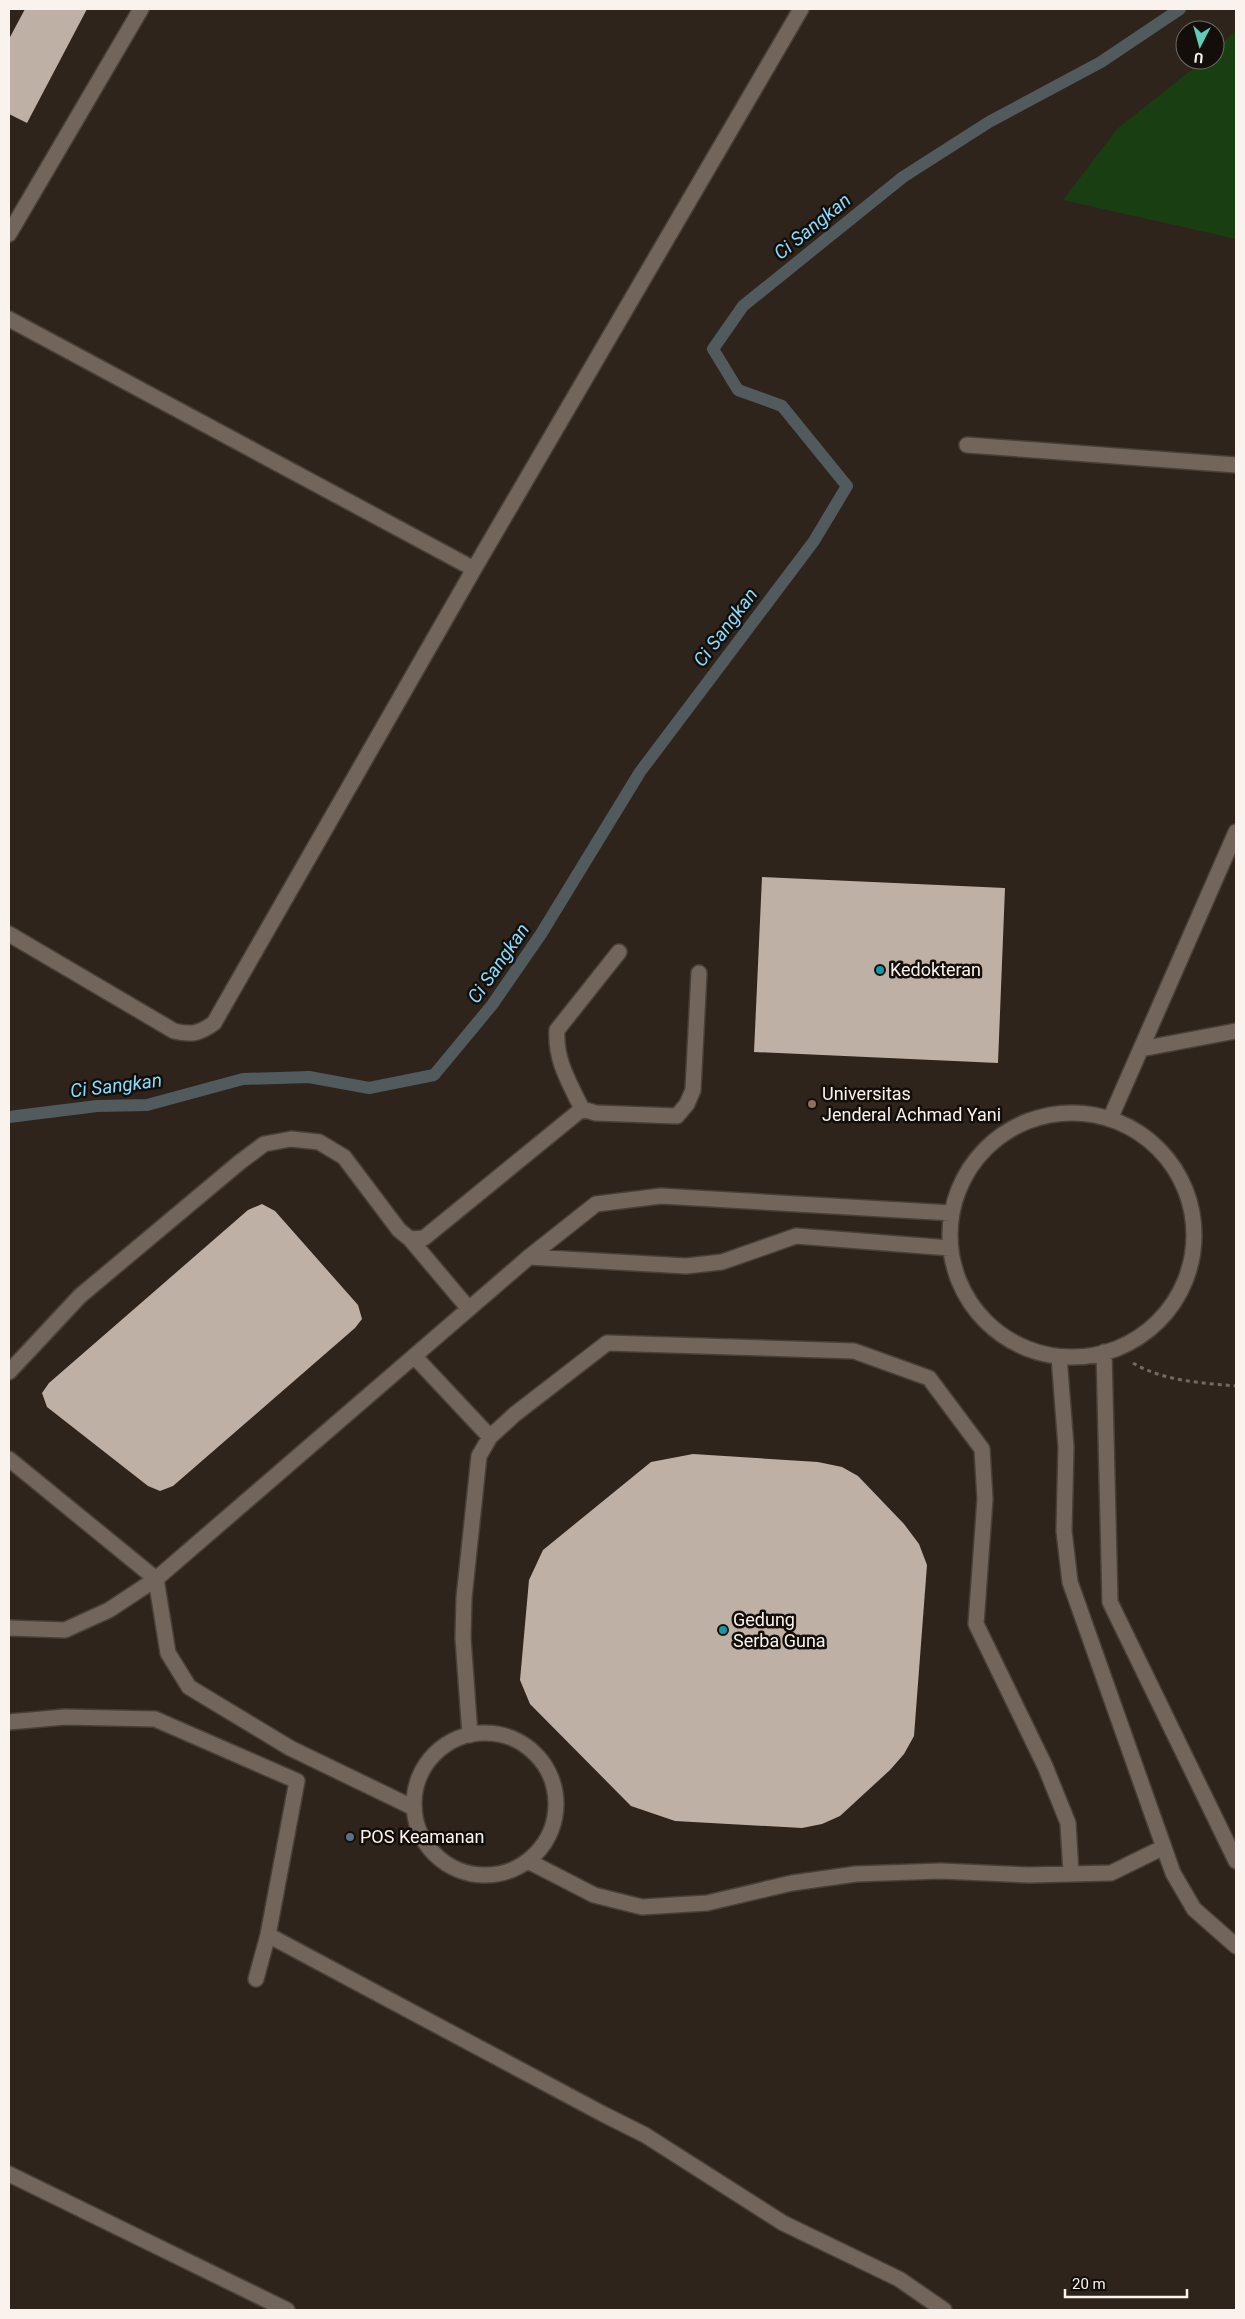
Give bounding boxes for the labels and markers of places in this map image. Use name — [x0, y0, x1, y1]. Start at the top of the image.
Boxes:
place label: Kedokteran — [890, 959, 981, 980]
marker: Kedokteran — [874, 964, 886, 976]
place label: Universitas Jenderal Achmad Yani — [822, 1083, 1001, 1125]
marker: Universitas Jenderal Achmad Yani — [806, 1098, 818, 1110]
place label: Gedung Serba Guna — [733, 1609, 826, 1651]
marker: Gedung Serba Guna — [717, 1624, 729, 1636]
place label: POS Keamanan — [360, 1826, 485, 1847]
marker: POS Keamanan — [344, 1831, 356, 1843]

